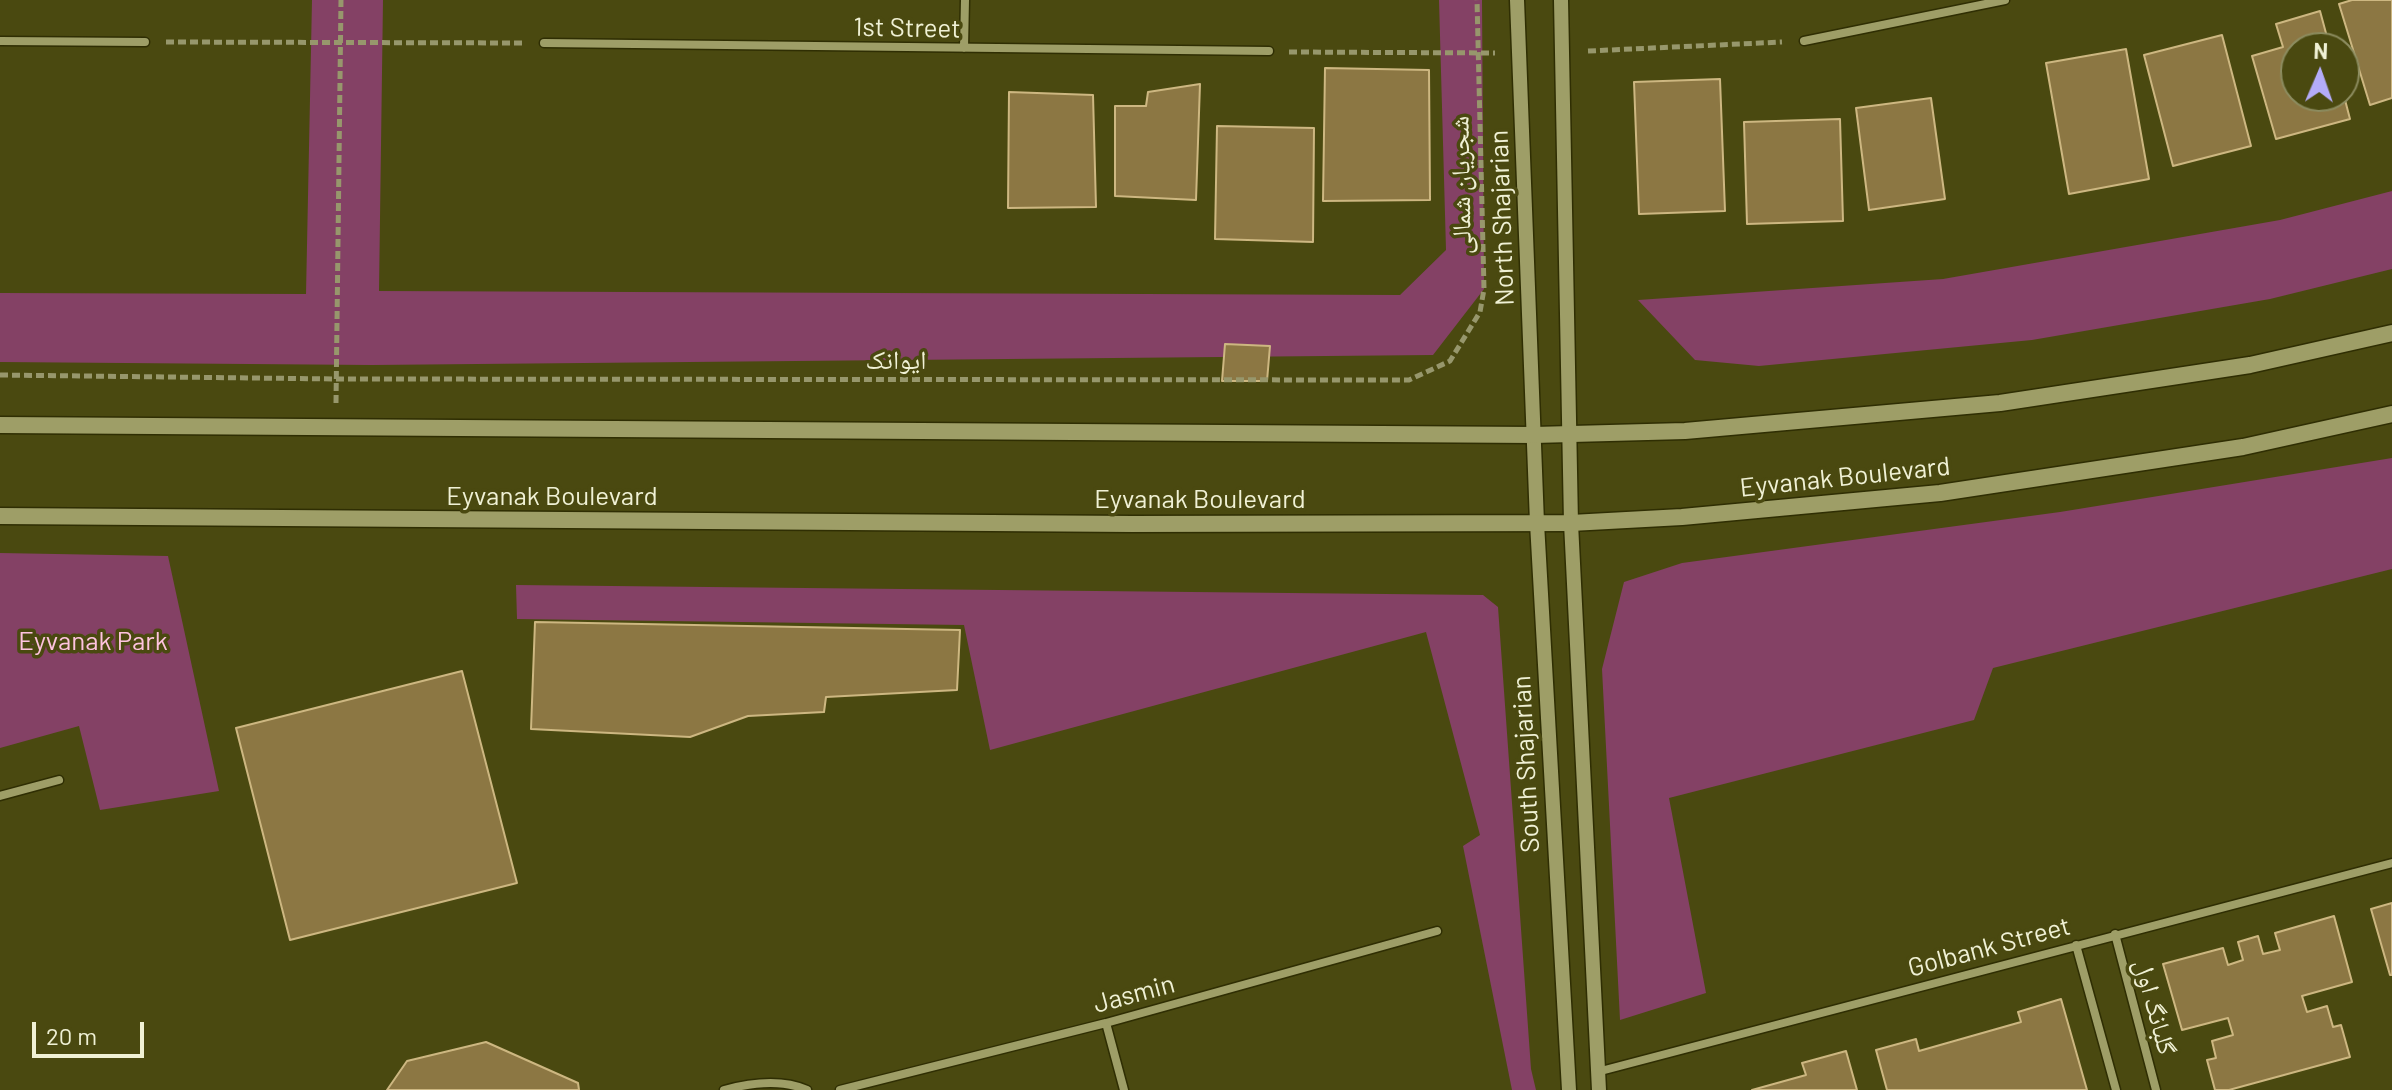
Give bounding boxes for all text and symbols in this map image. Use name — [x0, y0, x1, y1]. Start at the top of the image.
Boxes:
street label: 1st Street — [853, 11, 961, 45]
north arrow — [2280, 32, 2360, 112]
text: N — [2313, 37, 2329, 63]
street label: شجریان شمالی — [1444, 115, 1478, 255]
street label: North Shajarian — [1483, 130, 1521, 306]
street label: ایوانک — [866, 344, 926, 376]
street label: Eyvanak Boulevard — [1738, 450, 1952, 504]
street label: Eyvanak Boulevard — [446, 480, 658, 512]
street label: Eyvanak Boulevard — [1094, 483, 1306, 515]
park label: Eyvanak Park — [18, 625, 168, 657]
street label: South Shajarian — [1506, 675, 1546, 853]
street label: Golbank Street — [1904, 910, 2074, 984]
street label: گلبانگ اول — [2127, 956, 2183, 1058]
street label: Jasmin — [1090, 968, 1178, 1020]
scale bar — [36, 1006, 148, 1056]
text: 20 m — [46, 1021, 97, 1050]

